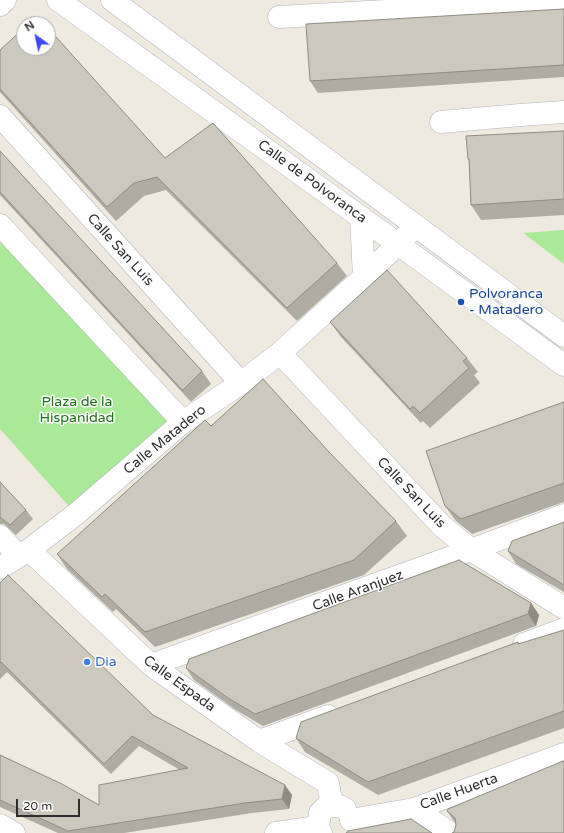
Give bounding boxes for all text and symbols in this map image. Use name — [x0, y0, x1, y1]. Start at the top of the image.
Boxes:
north arrow — [16, 16, 56, 56]
text: N — [22, 18, 37, 34]
street label: Calle de Polvoranca — [254, 137, 370, 227]
street label: Calle San Luis — [83, 210, 157, 290]
place label: Polvoranca - Matadero — [469, 286, 543, 318]
marker: Polvoranca - Matadero — [456, 297, 466, 307]
park label: Plaza de la Hispanidad — [40, 394, 114, 426]
street label: Calle Matadero — [120, 402, 210, 478]
street label: Calle San Luis — [373, 454, 449, 532]
street label: Calle Aranjuez — [310, 567, 406, 615]
street label: Calle Espada — [140, 652, 218, 716]
place label: Dia — [95, 654, 117, 670]
marker: Dia — [82, 657, 92, 667]
street label: Calle Huerta — [418, 770, 500, 814]
scale bar — [18, 791, 82, 817]
text: 20 m — [23, 799, 52, 813]

